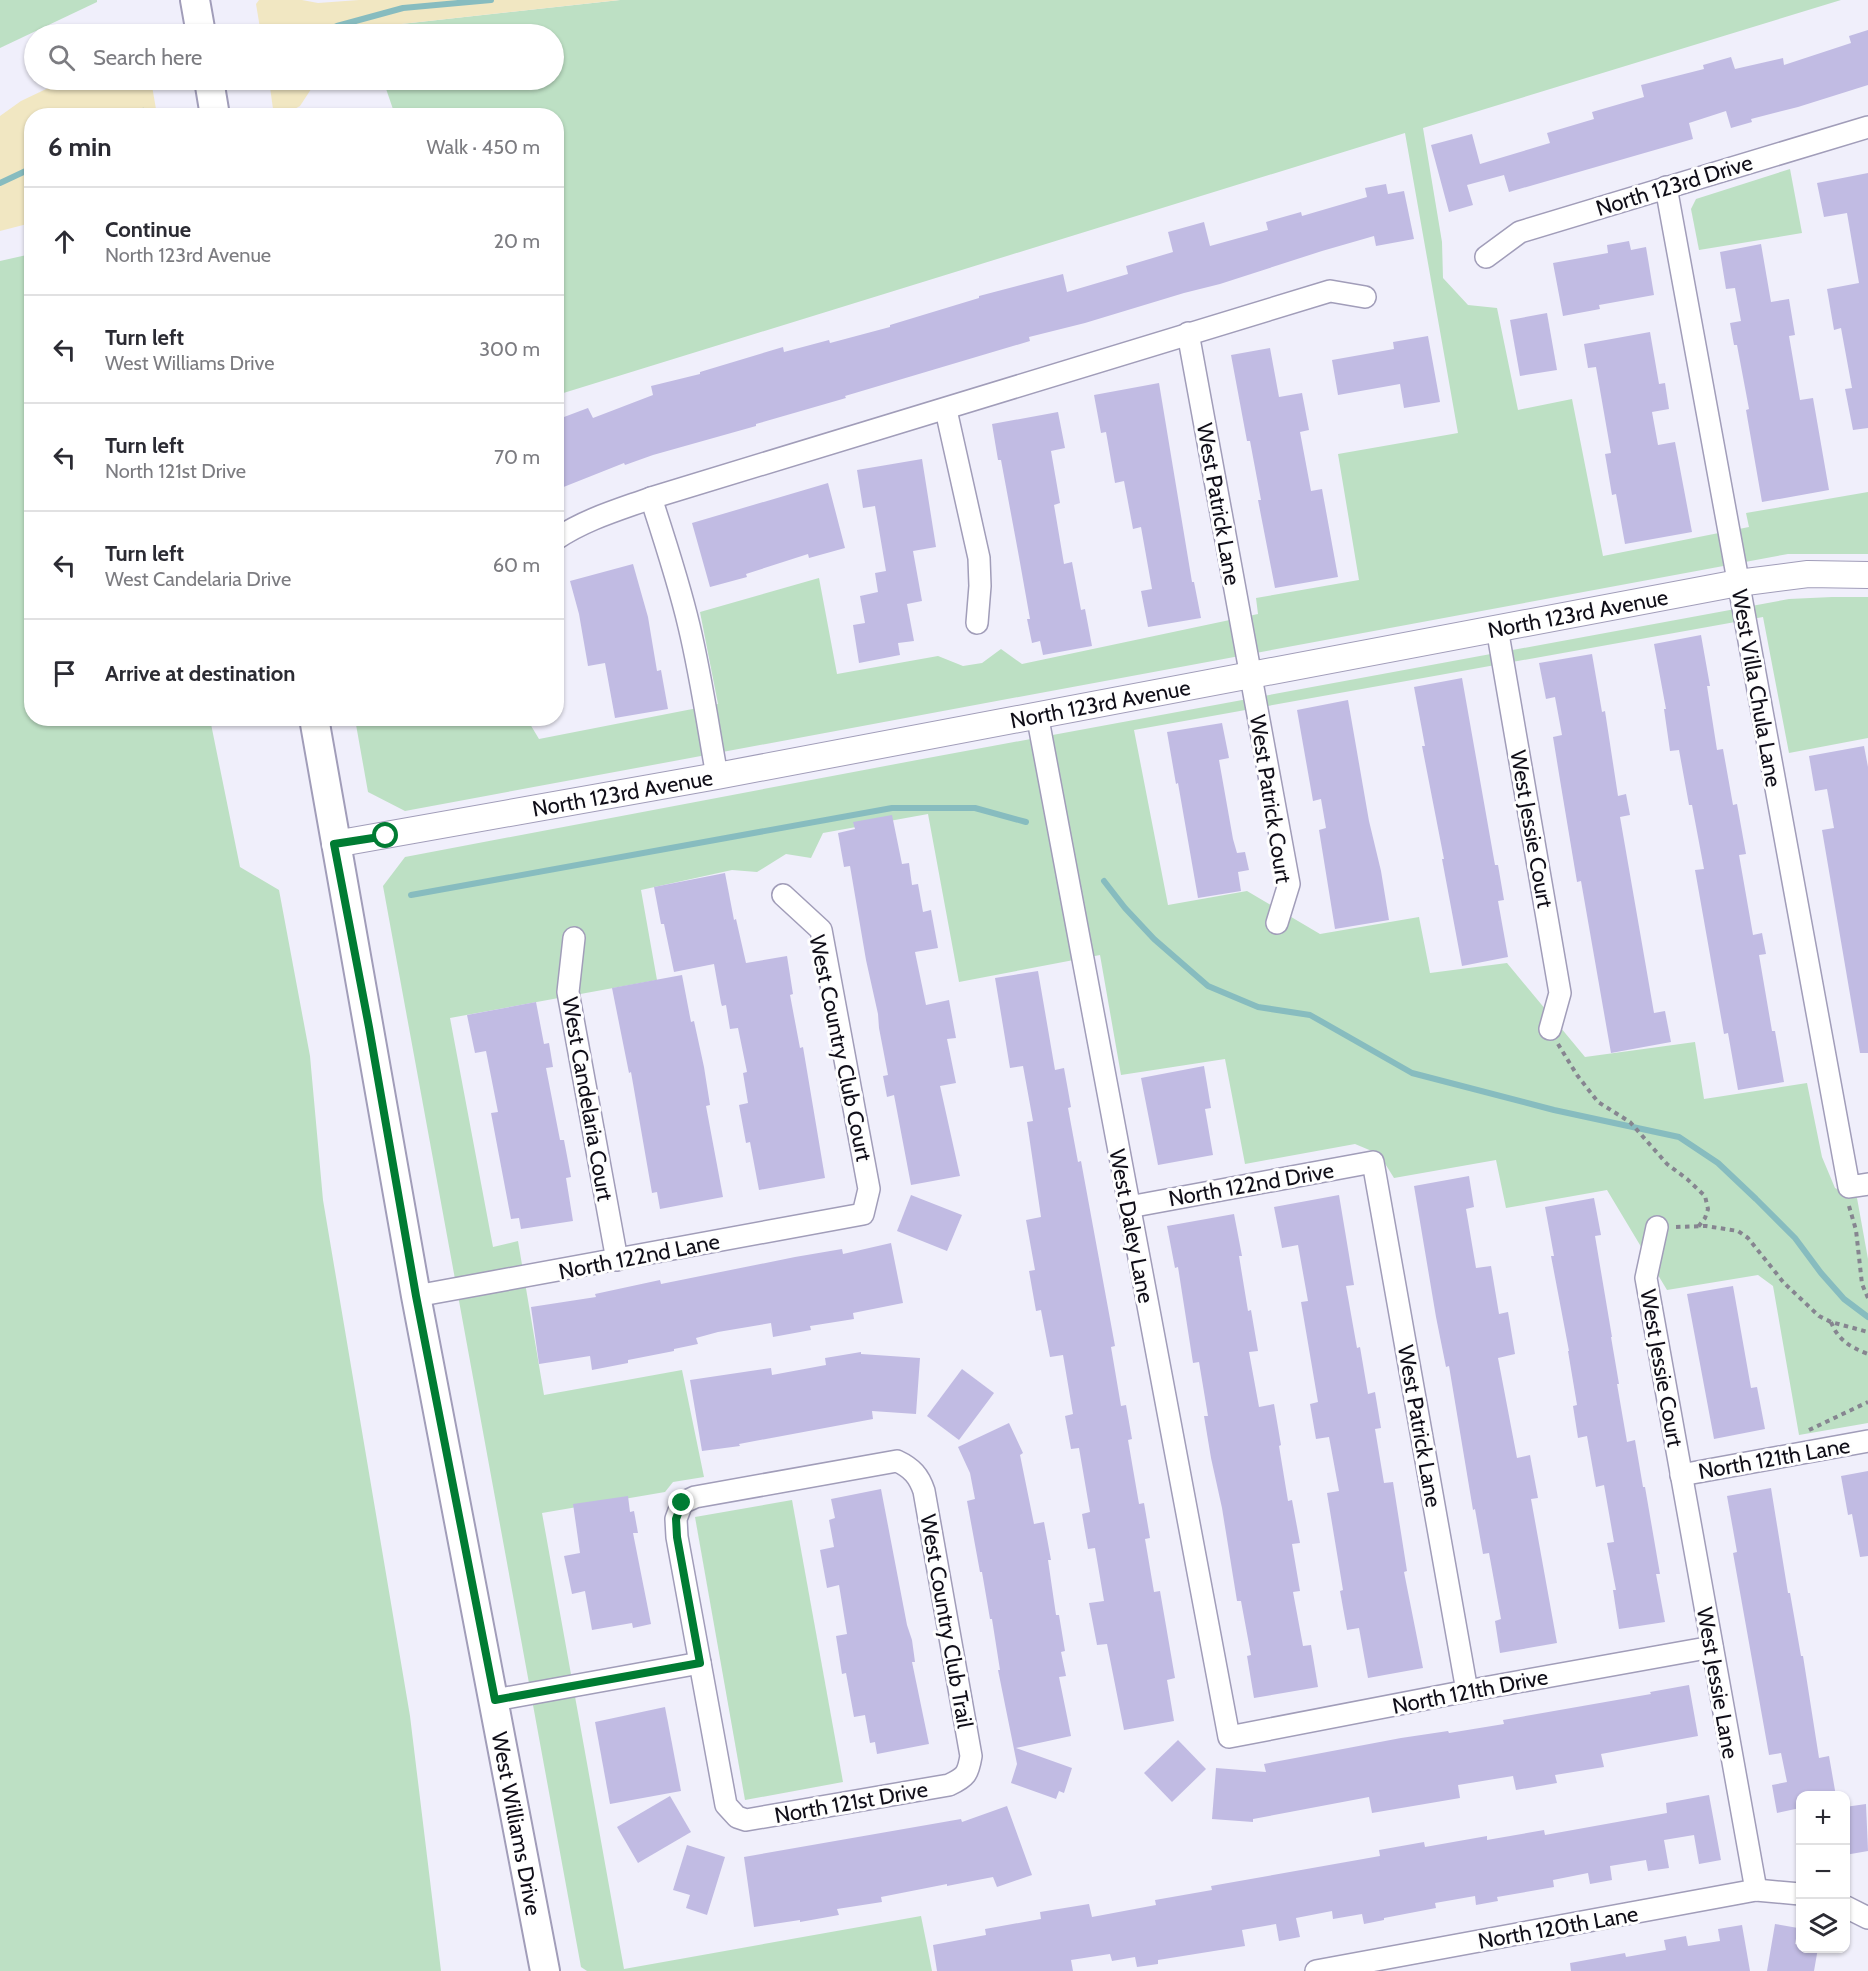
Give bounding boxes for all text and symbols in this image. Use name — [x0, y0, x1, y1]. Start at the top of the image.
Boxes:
search box — [24, 24, 564, 90]
icon: search — [45, 41, 78, 74]
text: Search here — [93, 44, 202, 71]
text: 6 min — [48, 131, 112, 163]
text: Walk · 450 m — [426, 135, 540, 159]
street label: North 123rd Drive — [1593, 149, 1756, 222]
text: Continue — [105, 216, 191, 243]
icon: ahead — [48, 225, 81, 258]
text: 20 m — [494, 229, 540, 253]
text: North 123rd Avenue — [105, 243, 271, 267]
text: Turn left — [105, 324, 184, 351]
icon: left — [48, 333, 81, 366]
text: 300 m — [479, 337, 540, 361]
text: West Williams Drive — [105, 351, 274, 375]
street label: West Patrick Lane — [1191, 421, 1246, 587]
text: Turn left — [105, 432, 184, 459]
icon: left — [48, 441, 81, 474]
text: 70 m — [494, 445, 540, 469]
text: North 121st Drive — [105, 459, 246, 483]
text: Turn left — [105, 540, 184, 567]
icon: left — [48, 549, 81, 582]
text: 60 m — [493, 553, 540, 577]
text: West Candelaria Drive — [105, 567, 291, 591]
street label: North 123rd Avenue — [1486, 584, 1670, 644]
street label: West Villa Chula Lane — [1726, 587, 1787, 789]
icon: arrive — [48, 657, 81, 690]
text: Arrive at destination — [105, 660, 295, 687]
street label: North 123rd Avenue — [1008, 674, 1193, 734]
street label: West Patrick Court — [1244, 713, 1297, 886]
street label: West Jessie Court — [1504, 748, 1559, 911]
street label: North 123rd Avenue — [530, 764, 715, 823]
route start — [372, 822, 398, 848]
street label: West Country Club Court — [803, 932, 878, 1164]
street label: West Candelaria Court — [556, 995, 619, 1204]
street label: West Daley Lane — [1103, 1147, 1160, 1305]
street label: North 122nd Drive — [1166, 1157, 1336, 1212]
street label: North 122nd Lane — [556, 1228, 722, 1285]
street label: West Jessie Court — [1634, 1287, 1689, 1450]
street label: West Patrick Lane — [1392, 1343, 1447, 1509]
street label: North 121th Lane — [1696, 1432, 1852, 1485]
route end — [668, 1489, 694, 1515]
street label: West Country Club Trail — [914, 1512, 979, 1731]
street label: West Jessie Lane — [1691, 1605, 1744, 1761]
street label: North 121th Drive — [1390, 1663, 1550, 1720]
street label: West Williams Drive — [486, 1730, 547, 1918]
street label: North 121st Drive — [772, 1776, 930, 1829]
map controls — [1796, 1791, 1850, 1953]
button: + — [1796, 1791, 1850, 1845]
button: − — [1796, 1845, 1850, 1899]
button: layers — [1796, 1899, 1850, 1953]
street label: North 120th Lane — [1476, 1900, 1640, 1955]

